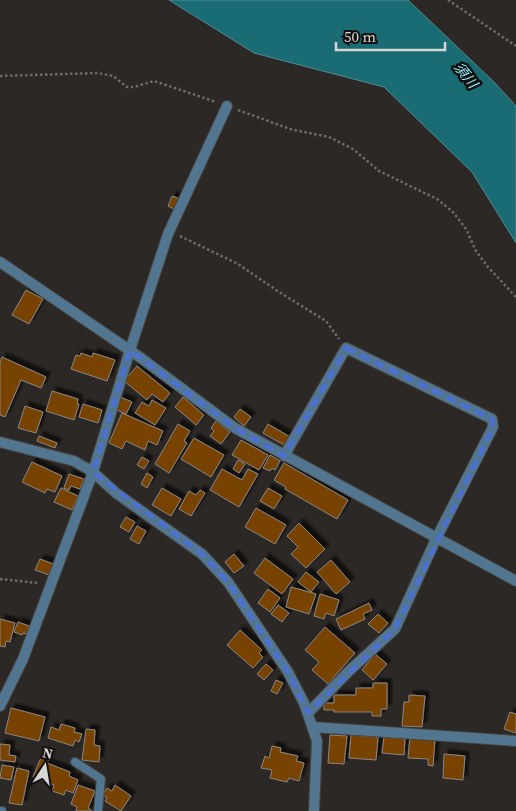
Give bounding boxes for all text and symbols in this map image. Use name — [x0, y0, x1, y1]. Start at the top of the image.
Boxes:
scale bar — [336, 20, 445, 52]
text: 50 m — [344, 26, 376, 47]
water label: 須川 — [449, 58, 484, 94]
north arrow — [20, 741, 70, 791]
text: N — [41, 742, 55, 764]

